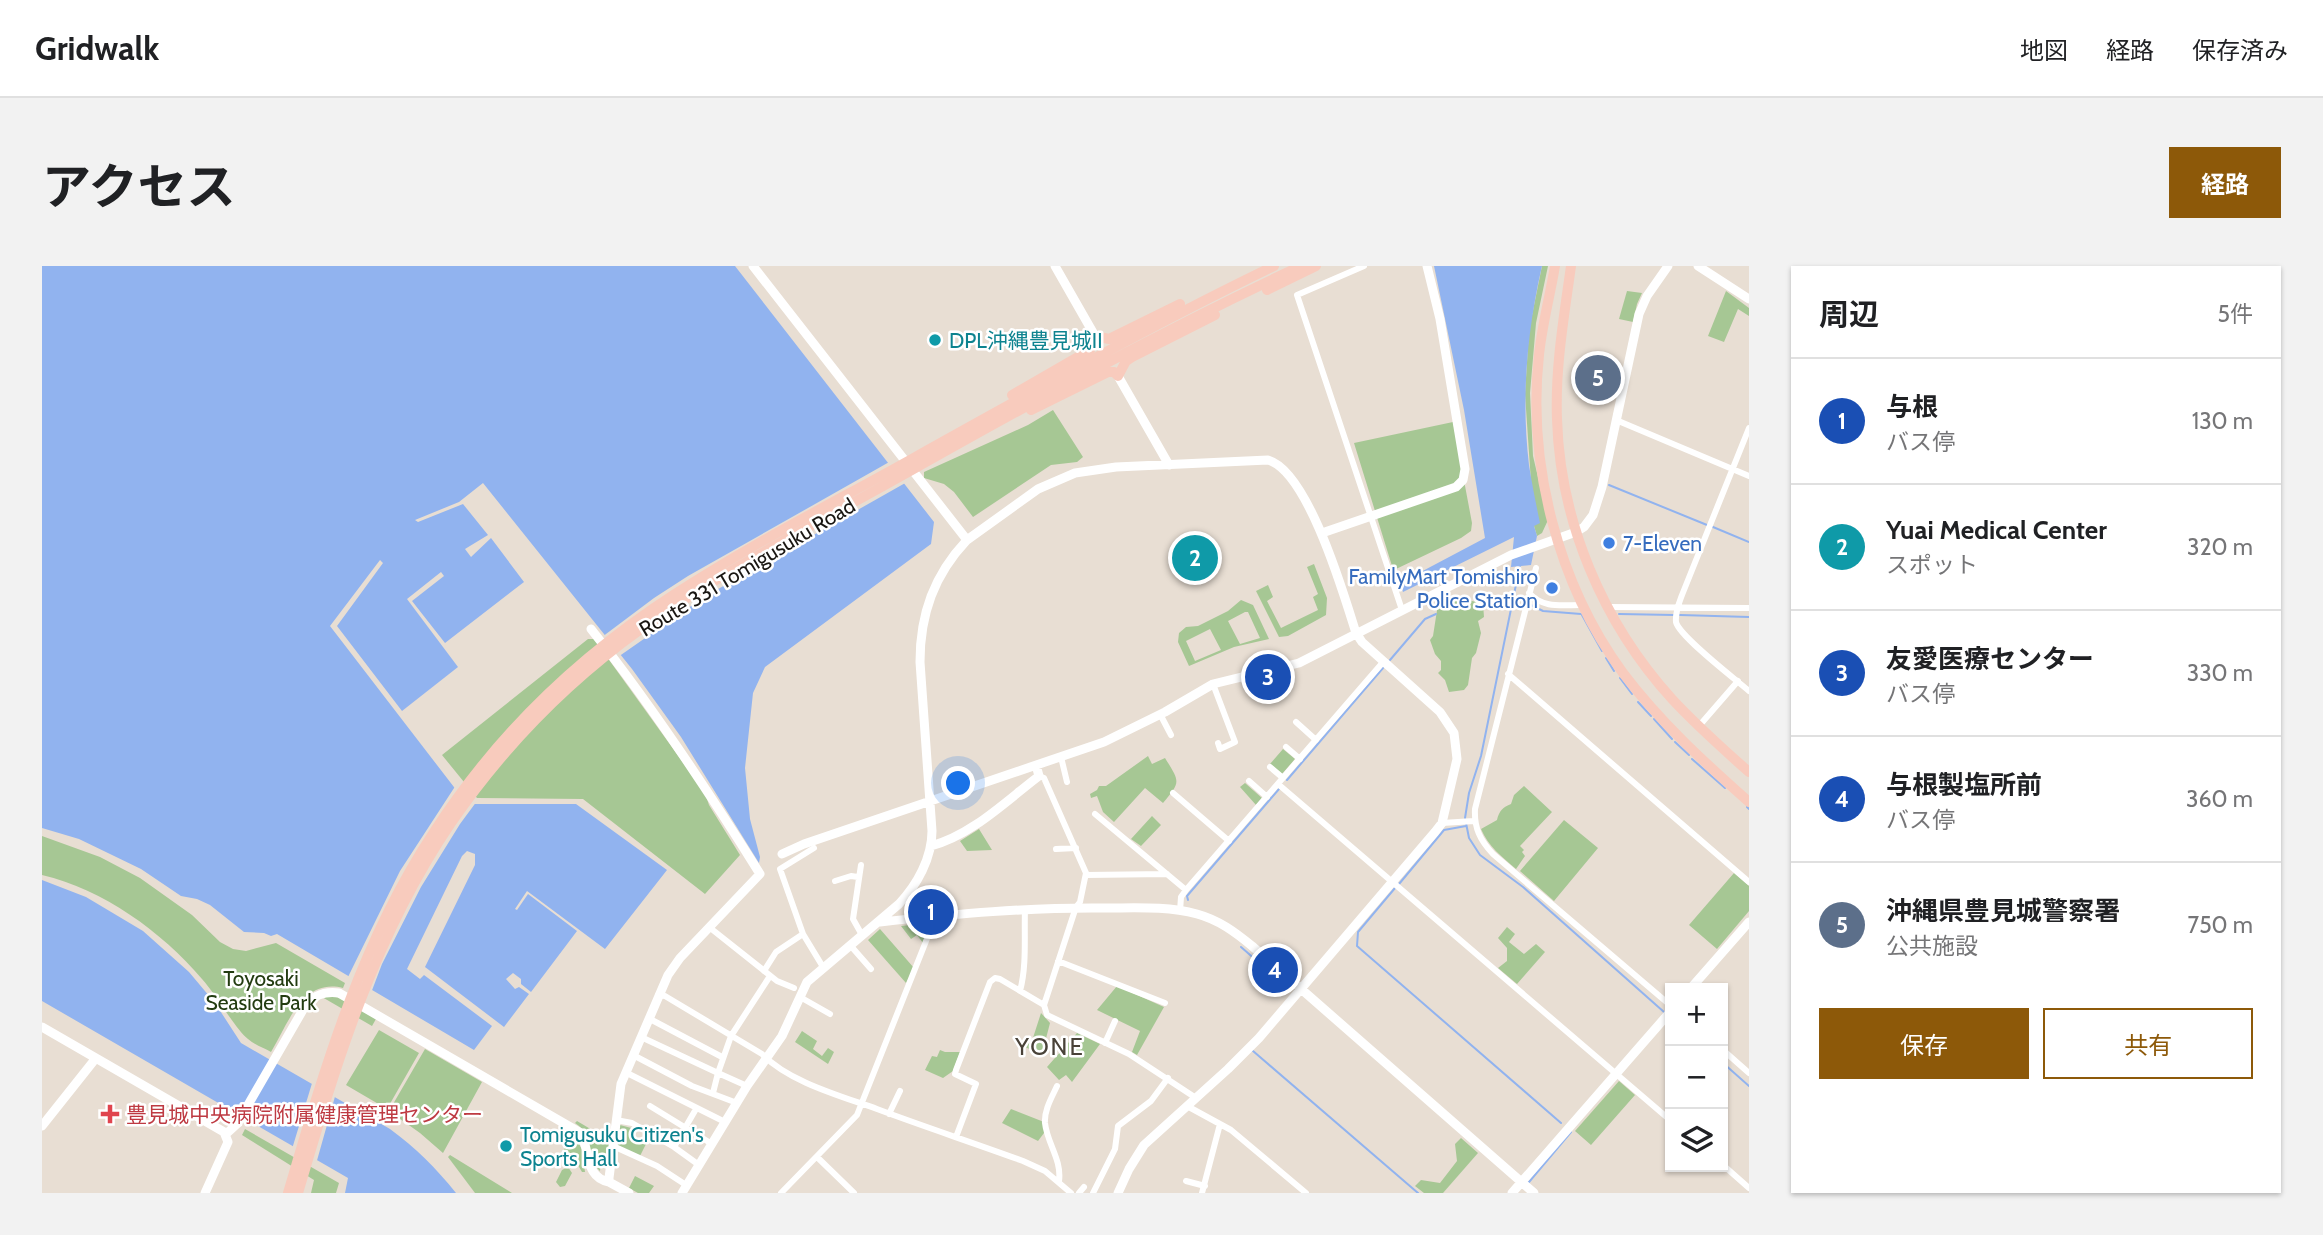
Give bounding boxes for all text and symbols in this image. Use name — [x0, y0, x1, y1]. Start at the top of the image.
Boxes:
text: Gridwalk — [35, 28, 159, 68]
text: 地図 — [2020, 36, 2068, 65]
text: 経路 — [2106, 36, 2154, 65]
text: 保存済み — [2192, 36, 2288, 65]
button: 経路 — [2169, 147, 2281, 218]
text: アクセス — [42, 157, 236, 216]
text: 周辺 — [1819, 296, 1879, 333]
text: 5件 — [2218, 300, 2253, 328]
place label: DPL沖縄豊見城II — [949, 328, 1103, 353]
marker: DPL沖縄豊見城II — [927, 332, 943, 348]
pin: 5 — [1575, 352, 1621, 404]
text: 与根 — [1886, 391, 1938, 423]
text: 1 — [1838, 407, 1846, 435]
text: 130 m — [2192, 407, 2253, 435]
text: バス停 — [1886, 428, 1955, 456]
street label: Route 331 Tomigusuku Road — [635, 493, 859, 641]
text: Yuai Medical Center — [1886, 514, 2107, 546]
place label: 7-Eleven — [1623, 531, 1702, 556]
pin: 2 — [1172, 532, 1218, 584]
text: 2 — [1836, 533, 1848, 561]
text: 320 m — [2187, 533, 2253, 561]
marker: 7-Eleven — [1601, 535, 1617, 551]
text: スポット — [1886, 551, 1978, 579]
place label: FamilyMart Tomishiro Police Station — [1349, 564, 1538, 613]
marker: FamilyMart Tomishiro Police Station — [1544, 580, 1560, 596]
text: 友愛医療センター — [1886, 643, 2094, 675]
pin: 3 — [1245, 651, 1291, 703]
text: 3 — [1836, 659, 1848, 687]
text: 330 m — [2187, 659, 2253, 687]
text: バス停 — [1886, 680, 1955, 708]
your location — [941, 766, 975, 800]
text: 与根製塩所前 — [1886, 769, 2042, 801]
text: 4 — [1835, 785, 1849, 813]
text: 360 m — [2186, 785, 2253, 813]
text: バス停 — [1886, 806, 1955, 834]
pin: 1 — [908, 886, 954, 938]
text: 沖縄県豊見城警察署 — [1886, 895, 2120, 927]
text: 5 — [1836, 911, 1848, 939]
text: 750 m — [2188, 911, 2253, 939]
text: 公共施設 — [1886, 932, 1978, 960]
pin: 4 — [1252, 944, 1298, 996]
park label: Toyosaki Seaside Park — [205, 966, 317, 1015]
map controls — [1665, 983, 1728, 1172]
button: + — [1665, 983, 1728, 1046]
button: 保存 — [1819, 1008, 2029, 1079]
button: 共有 — [2043, 1008, 2253, 1079]
district label: YONE — [1014, 1032, 1085, 1061]
button: − — [1665, 1046, 1728, 1109]
place label: 豊見城中央病院附属健康管理センター — [126, 1102, 483, 1127]
marker: 豊見城中央病院附属健康管理センター — [100, 1104, 120, 1124]
button: layers — [1665, 1109, 1728, 1172]
place label: Tomigusuku Citizen's Sports Hall — [520, 1122, 704, 1171]
marker: Tomigusuku Citizen's Sports Hall — [498, 1138, 514, 1154]

